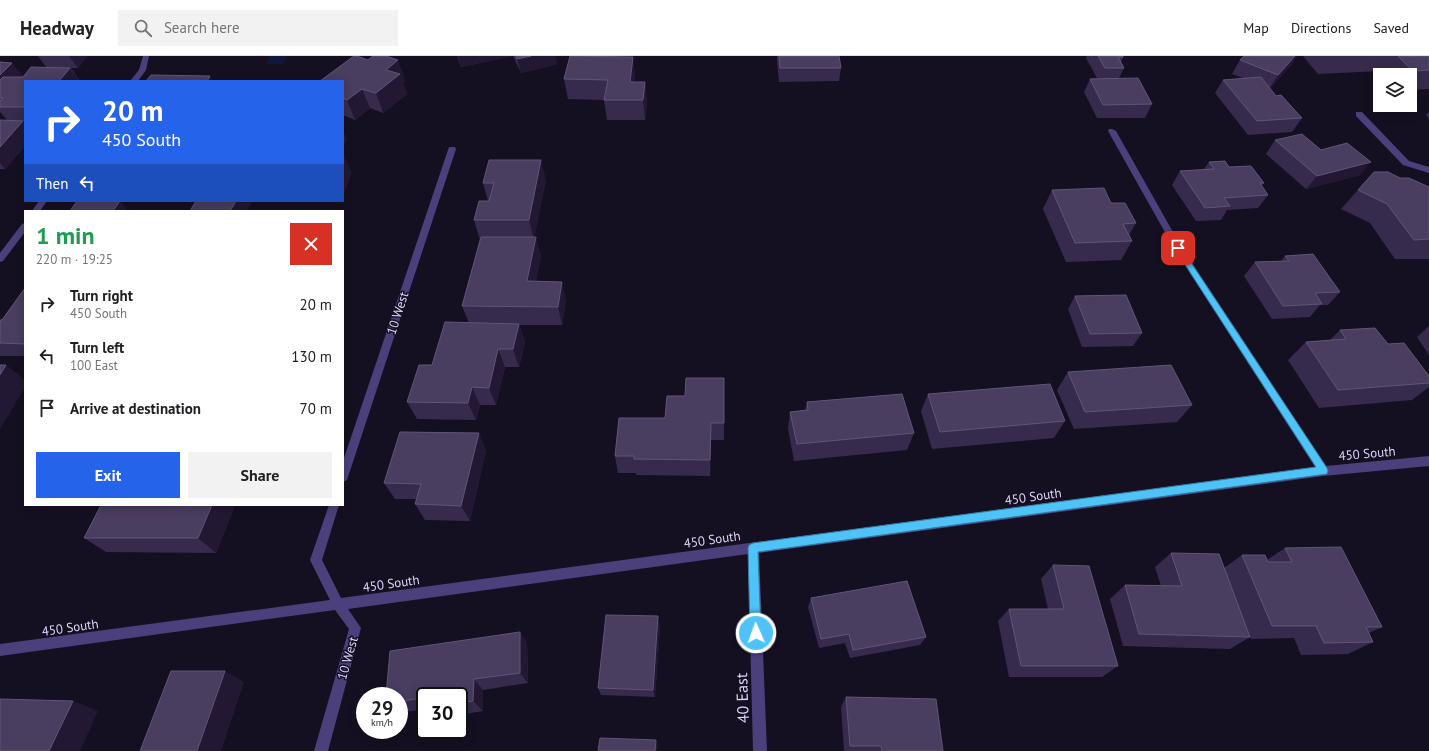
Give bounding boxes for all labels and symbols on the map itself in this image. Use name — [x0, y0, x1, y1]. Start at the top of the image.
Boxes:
pin — [1161, 231, 1195, 265]
street label: 10 West — [383, 289, 413, 337]
street label: 450 South — [1338, 443, 1396, 464]
street label: 450 South — [1004, 484, 1063, 509]
street label: 450 South — [683, 527, 742, 552]
street label: 450 South — [362, 571, 421, 596]
position arrow — [735, 612, 777, 654]
street label: 450 South — [41, 615, 100, 640]
street label: 10 West — [333, 634, 362, 682]
street label: 40 East — [731, 672, 753, 724]
speed limit sign: 30 — [416, 687, 468, 739]

